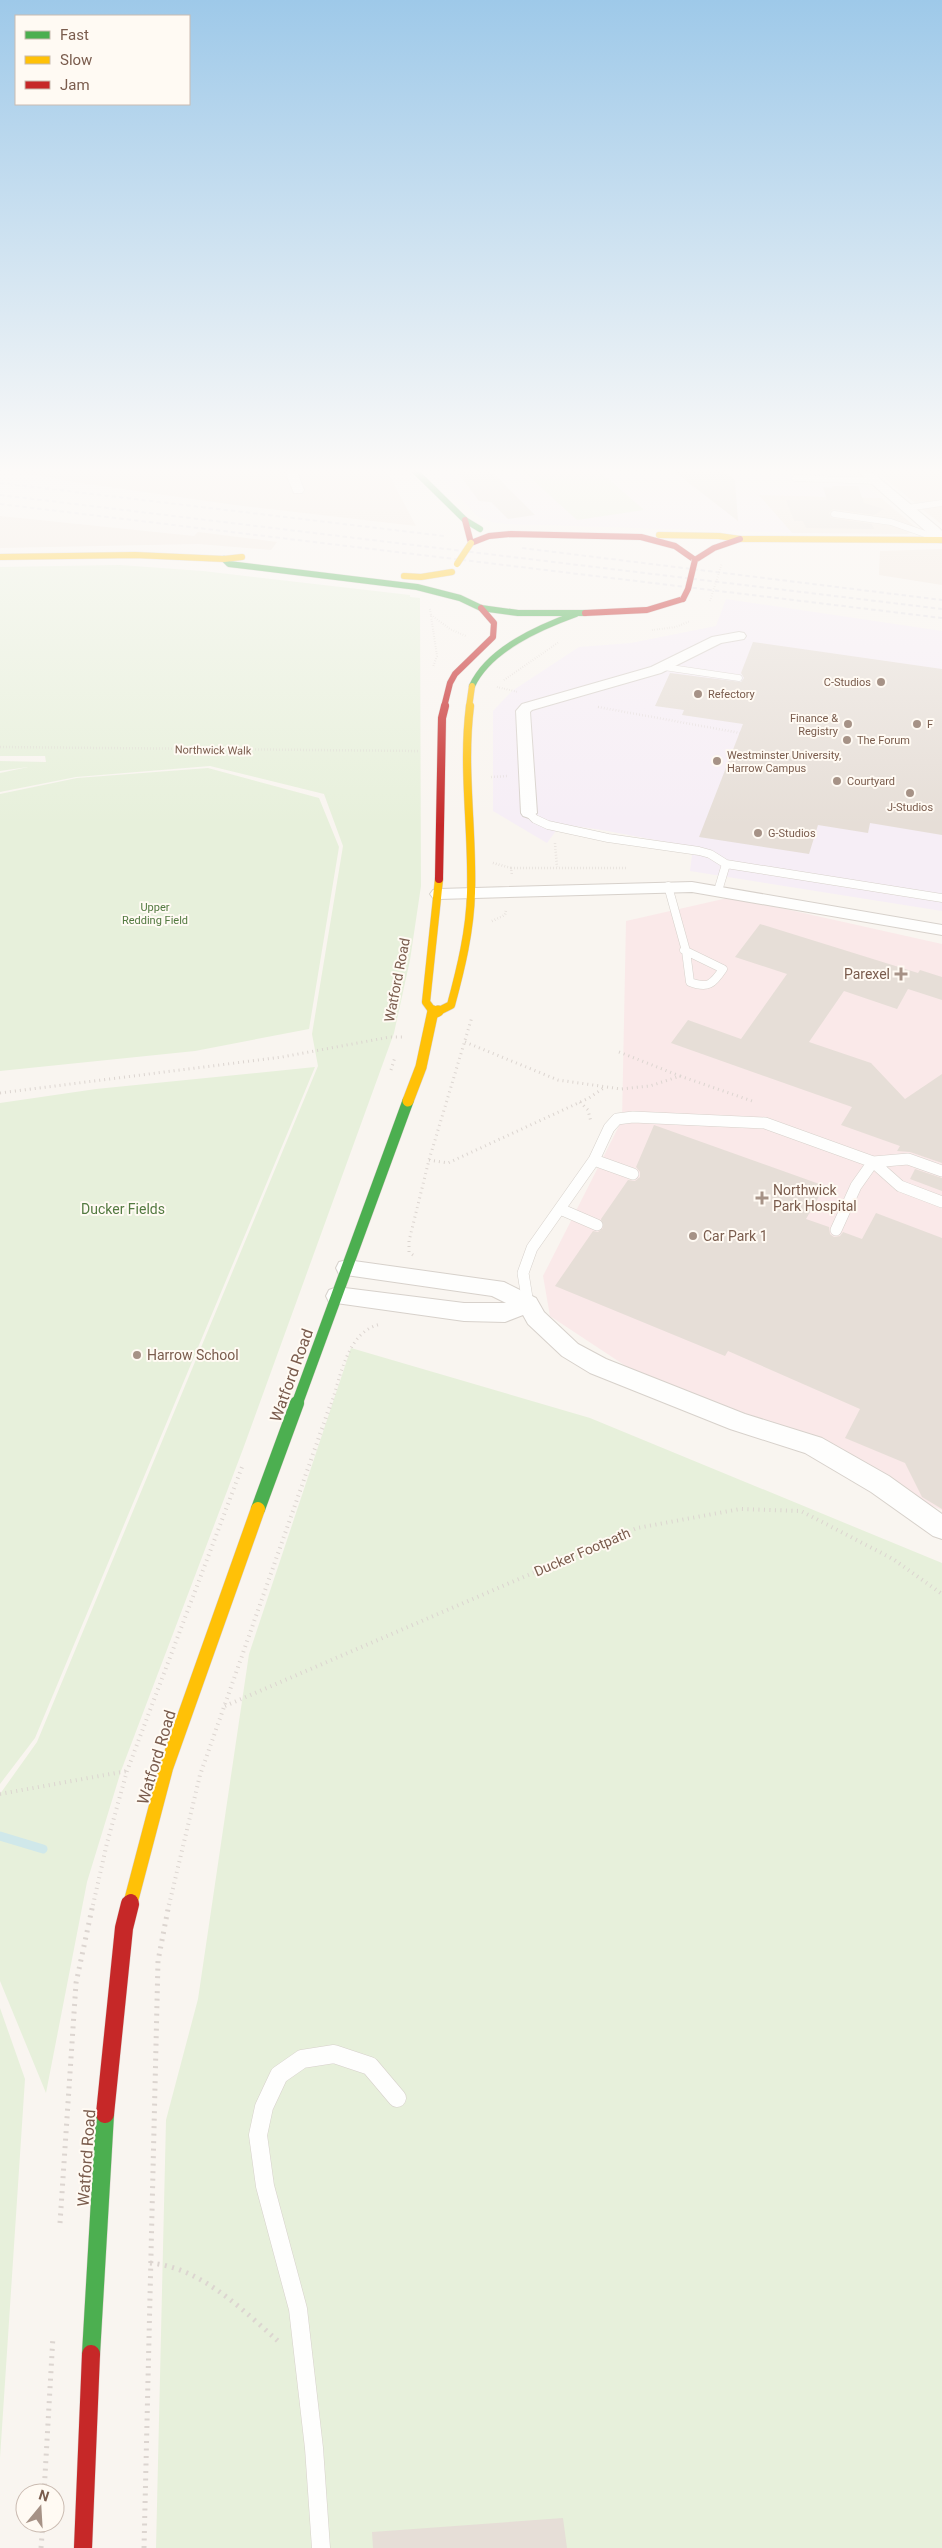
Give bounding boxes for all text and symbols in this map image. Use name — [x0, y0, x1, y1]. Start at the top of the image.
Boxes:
legend — [15, 15, 190, 105]
text: Fast — [60, 26, 89, 44]
text: Slow — [60, 51, 92, 69]
text: Jam — [60, 76, 90, 94]
place label: C-Studios — [824, 676, 871, 689]
marker: C-Studios — [875, 676, 887, 688]
marker: Refectory — [692, 688, 704, 700]
place label: Refectory — [708, 688, 755, 701]
place label: Finance & Registry — [790, 712, 839, 738]
marker: Finance & Registry — [842, 718, 854, 730]
marker: F — [911, 718, 923, 730]
place label: F — [927, 718, 933, 731]
marker: The Forum — [841, 734, 853, 746]
place label: The Forum — [857, 734, 910, 747]
street label: Northwick Walk — [175, 743, 252, 758]
place label: Westminster University, Harrow Campus — [727, 749, 841, 775]
marker: Westminster University, Harrow Campus — [711, 755, 723, 767]
marker: Courtyard — [831, 775, 843, 787]
place label: Courtyard — [847, 775, 895, 788]
marker: J-Studios — [904, 787, 916, 799]
place label: J-Studios — [887, 801, 933, 814]
marker: G-Studios — [752, 827, 764, 839]
place label: G-Studios — [768, 827, 816, 840]
park label: Upper Redding Field — [122, 901, 188, 927]
street label: Watford Road — [381, 937, 413, 1023]
place label: Parexel — [844, 966, 890, 982]
marker: Parexel — [894, 967, 908, 981]
place label: Northwick Park Hospital — [773, 1182, 857, 1214]
marker: Northwick Park Hospital — [755, 1191, 769, 1205]
park label: Ducker Fields — [81, 1201, 165, 1217]
place label: Car Park 1 — [703, 1228, 768, 1244]
marker: Car Park 1 — [687, 1230, 699, 1242]
street label: Watford Road — [266, 1326, 317, 1424]
place label: Harrow School — [147, 1347, 239, 1363]
marker: Harrow School — [131, 1349, 143, 1361]
street label: Ducker Footpath — [532, 1525, 632, 1579]
street label: Watford Road — [133, 1708, 180, 1807]
street label: Watford Road — [74, 2109, 99, 2207]
north arrow — [15, 2483, 65, 2533]
text: N — [37, 2486, 51, 2505]

